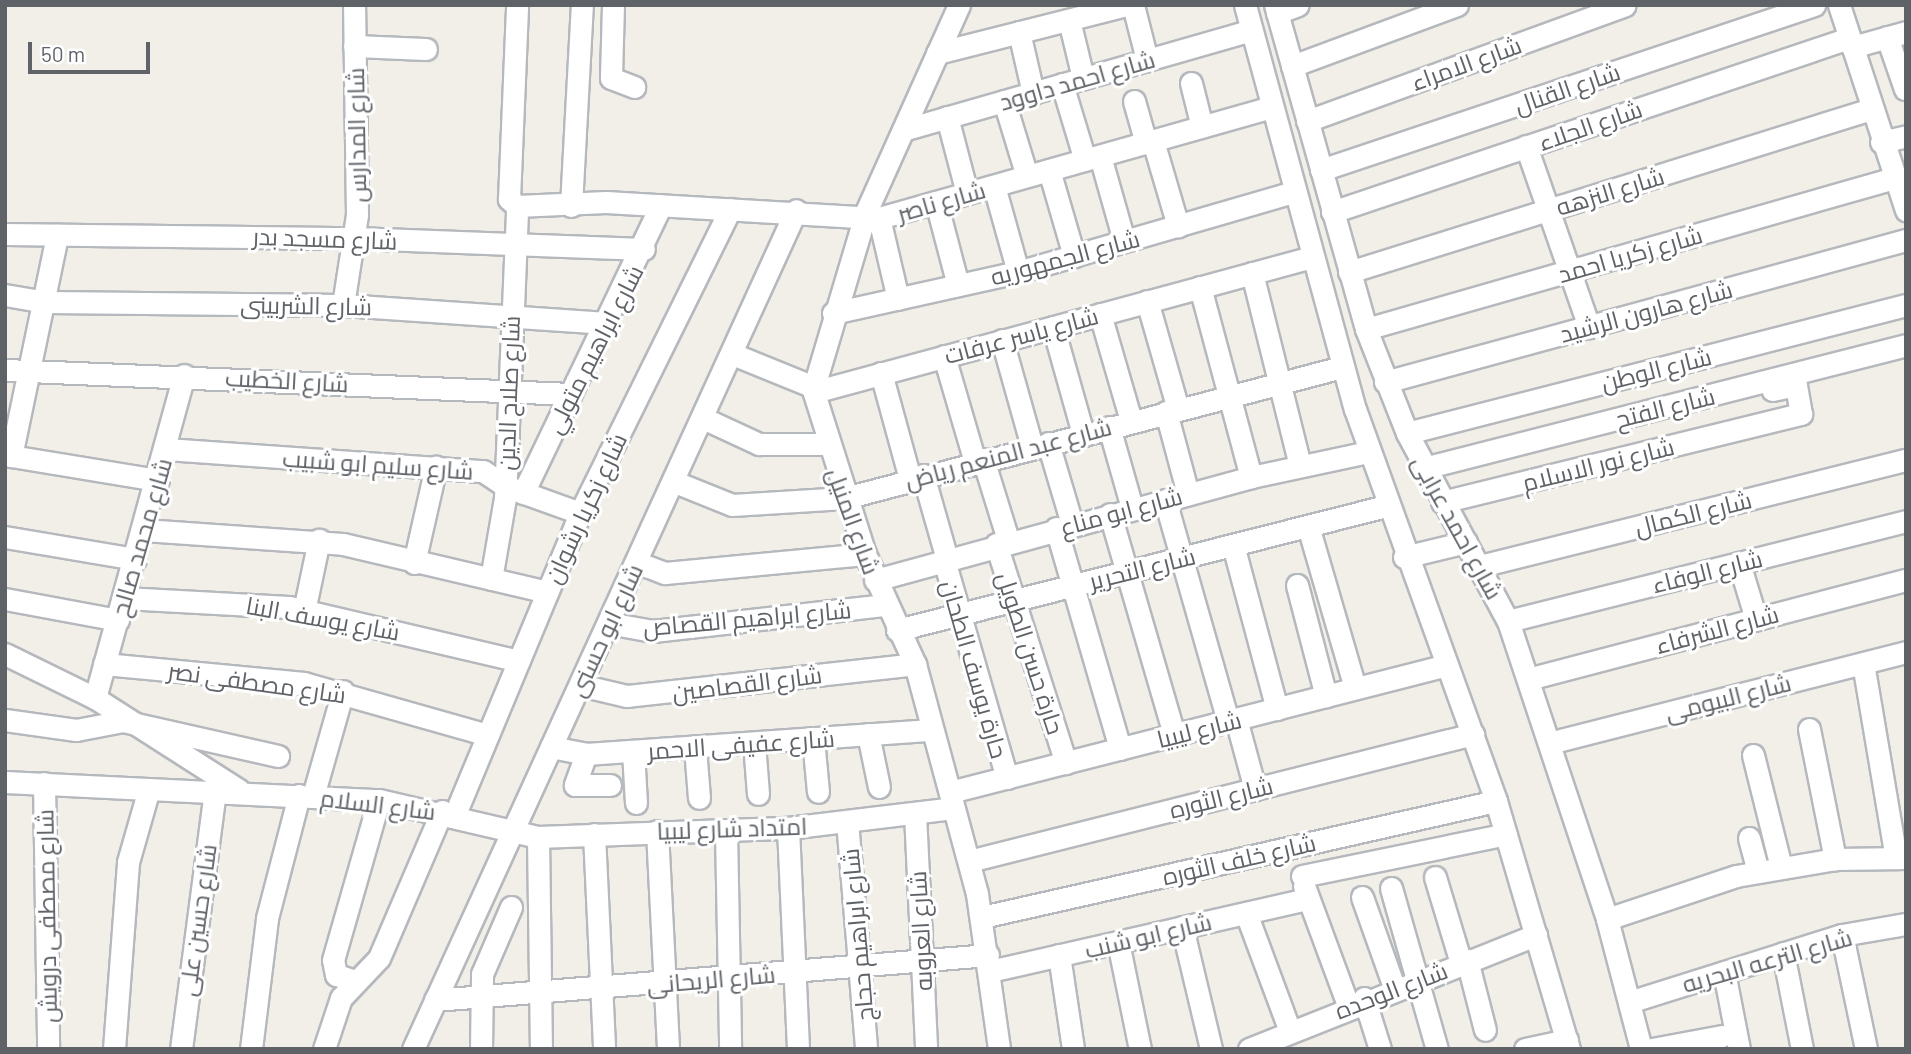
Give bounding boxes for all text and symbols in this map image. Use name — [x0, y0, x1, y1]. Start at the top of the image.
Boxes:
scale bar — [32, 28, 154, 72]
street label: شارع الامراء — [1407, 30, 1525, 96]
text: 50 m — [41, 41, 85, 66]
street label: شارع احمد داوود — [996, 44, 1158, 116]
street label: شارع القنال — [1510, 57, 1624, 119]
street label: شارع المدارس — [340, 67, 372, 203]
street label: شارع الجلاء — [1534, 94, 1646, 156]
street label: شارع النزهه — [1552, 161, 1668, 221]
street label: شارع ناصر — [893, 175, 989, 227]
street label: شارع زكريا احمد — [1555, 220, 1705, 288]
street label: شارع مسجد بدر — [252, 221, 398, 255]
street label: شارع الجمهوريه — [987, 223, 1143, 291]
street label: شارع ابراهيم متولي — [539, 260, 649, 438]
street label: شارع هارون الرشيد — [1556, 274, 1736, 348]
street label: شارع الشربينى — [240, 289, 372, 321]
street label: شارع ياسر عرفات — [941, 301, 1101, 369]
street label: شارع صلاح الدين — [491, 315, 525, 471]
street label: شارع الوطن — [1598, 341, 1714, 397]
street label: شارع الخطيب — [225, 362, 349, 398]
street label: شارع الفتح — [1612, 381, 1718, 433]
street label: شارع عبد المنعم رياض — [902, 412, 1114, 494]
street label: شارع زكريا رشوان — [538, 428, 632, 588]
street label: شارع نور الاسلام — [1519, 431, 1677, 497]
street label: شارع سليم ابو شبيب — [282, 443, 474, 485]
street label: شارع احمد عرابى — [1407, 450, 1509, 604]
street label: شارع محمد صالح — [105, 454, 177, 620]
street label: شارع المنيل — [821, 464, 887, 578]
street label: شارع ابو مناع — [1057, 481, 1185, 541]
street label: شارع الكمال — [1632, 485, 1754, 541]
street label: شارع التحرير — [1086, 541, 1198, 595]
street label: شارع الوفاء — [1649, 543, 1765, 599]
street label: شارع ابو حسنى — [562, 559, 648, 701]
street label: حارة حسن الطويل — [991, 568, 1071, 738]
street label: حارة يوسف الطحان — [936, 576, 1014, 762]
street label: شارع يوسف البنا — [244, 590, 402, 646]
street label: شارع ابراهيم القصاص — [642, 595, 852, 641]
street label: شارع الشرفاء — [1652, 599, 1782, 659]
street label: شارع مصطفى نصر — [166, 655, 348, 709]
street label: شارع القصاصين — [670, 660, 824, 706]
street label: شارع البيومى — [1662, 667, 1794, 727]
street label: شارع ليبيا — [1154, 705, 1244, 753]
street label: شارع عفيفى الاحمر — [646, 723, 836, 765]
street label: شارع الثوره — [1166, 770, 1276, 824]
street label: شارع السلام — [319, 783, 437, 825]
street label: شارع مصطفى درويش — [30, 809, 62, 1023]
street label: امتداد شارع ليبيا — [656, 811, 808, 845]
street label: شارع خلف الثوره — [1160, 827, 1318, 891]
street label: شارع حسين على — [172, 842, 222, 998]
street label: شارع ابراهيم حجاج — [835, 847, 879, 1023]
street label: شارع العروبه — [902, 870, 938, 992]
street label: شارع ابو شنب — [1082, 906, 1214, 964]
street label: شارع الترعه البحريه — [1679, 922, 1855, 998]
street label: شارع الوحده — [1331, 955, 1451, 1025]
street label: شارع الريحانى — [645, 959, 777, 999]

